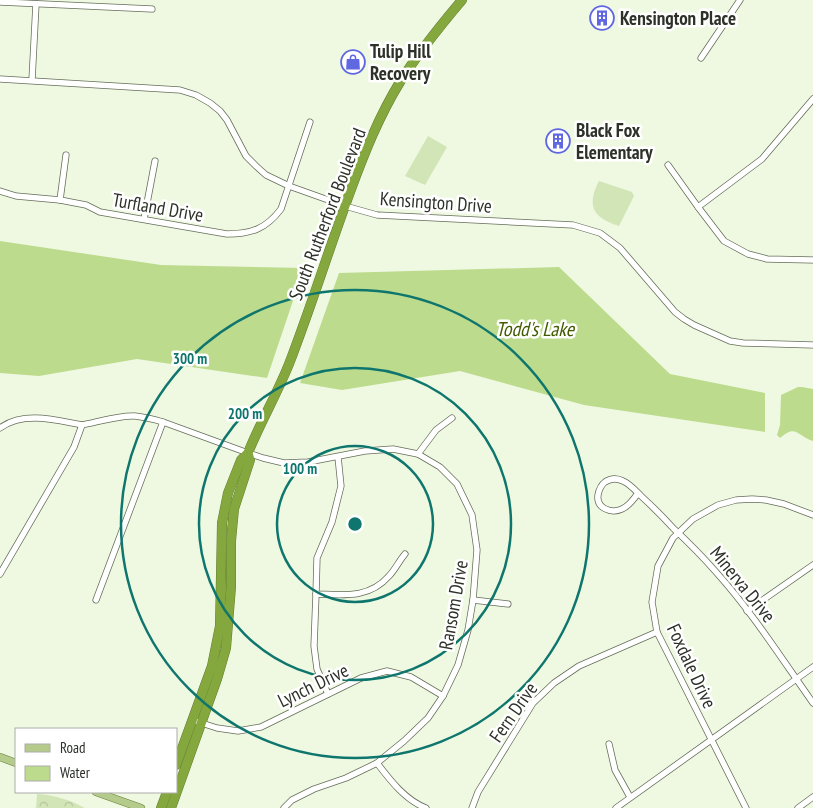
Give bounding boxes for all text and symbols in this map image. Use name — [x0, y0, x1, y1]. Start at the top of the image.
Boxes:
building icon: Kensington Place — [589, 5, 615, 31]
place label: Kensington Place — [620, 6, 736, 30]
place label: Tulip Hill Recovery — [370, 39, 431, 85]
shop icon: Tulip Hill Recovery — [340, 49, 366, 75]
place label: Black Fox Elementary — [576, 118, 653, 164]
street label: South Rutherford Boulevard — [283, 125, 371, 303]
building icon: Black Fox Elementary — [545, 128, 571, 154]
street label: Kensington Drive — [379, 186, 493, 218]
street label: Turfland Drive — [111, 187, 206, 227]
water label: Todd's Lake — [496, 316, 576, 342]
text: 300 m — [173, 349, 207, 368]
text: 200 m — [228, 404, 262, 423]
text: 100 m — [283, 459, 317, 478]
centre of rings — [346, 515, 364, 533]
street label: Minerva Drive — [705, 541, 781, 627]
street label: Ransom Drive — [433, 558, 473, 652]
street label: Foxdale Drive — [662, 620, 722, 712]
street label: Lynch Drive — [274, 658, 352, 712]
street label: Fern Drive — [484, 677, 542, 747]
legend — [15, 728, 178, 793]
text: Road — [60, 738, 86, 757]
text: Water — [60, 763, 91, 782]

